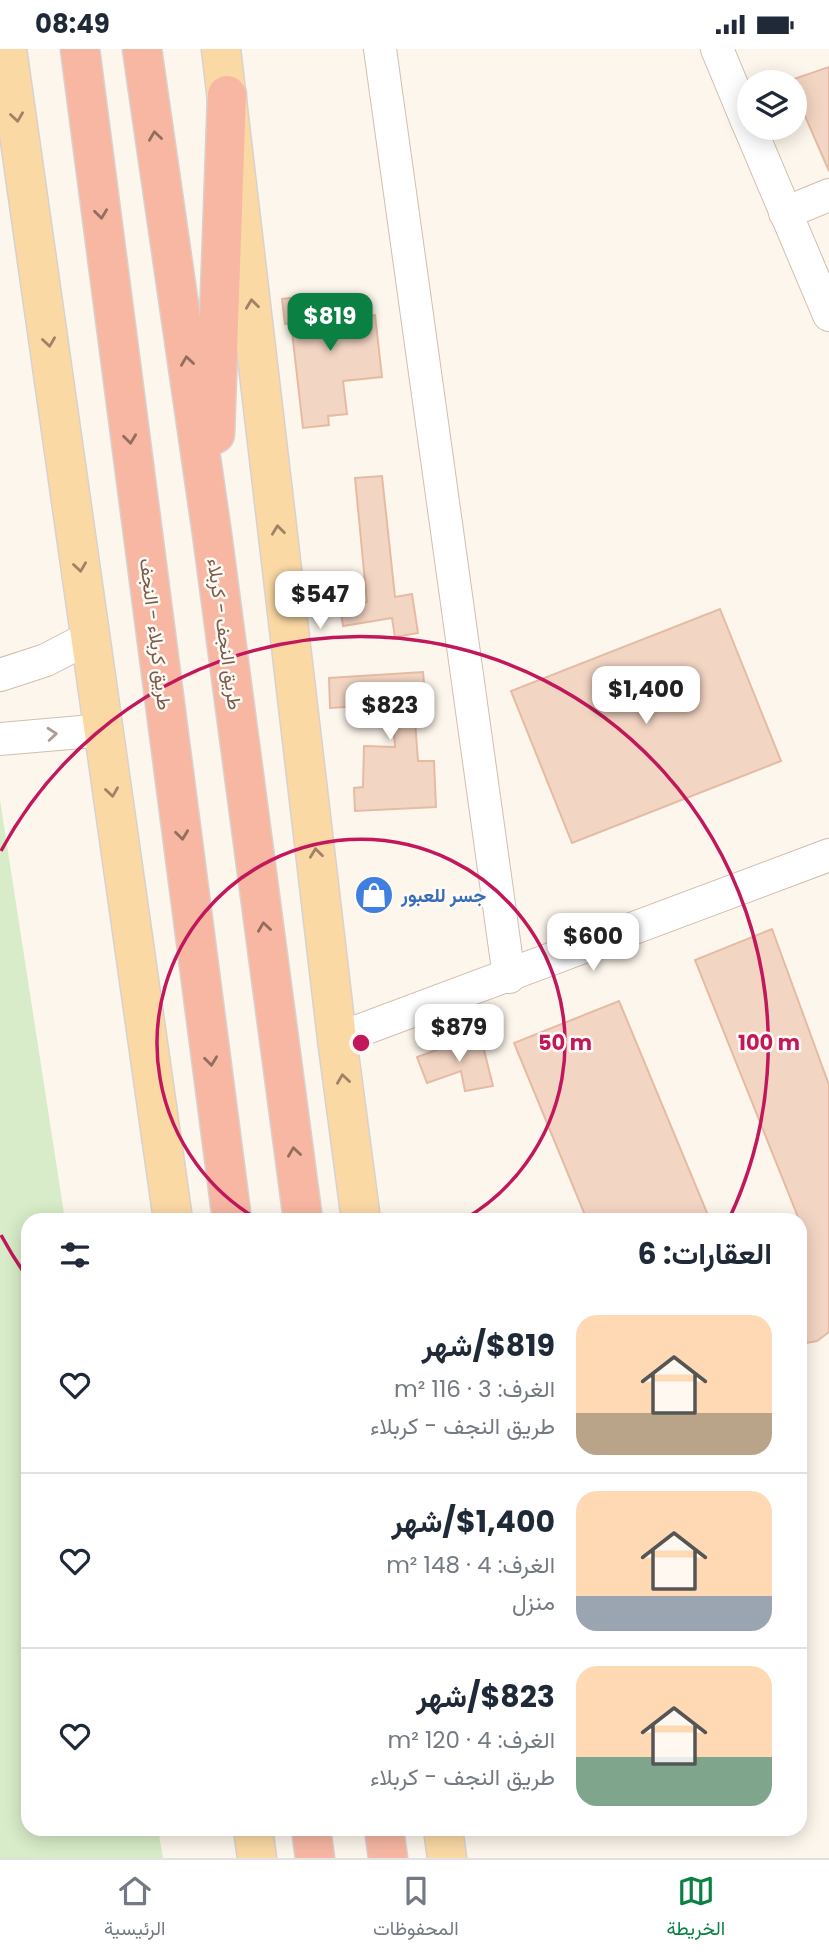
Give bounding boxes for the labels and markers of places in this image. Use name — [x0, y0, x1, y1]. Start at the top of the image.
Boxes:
pin: $819 — [289, 293, 371, 353]
pin: $547 — [279, 571, 361, 631]
pin: $1,400 — [589, 667, 703, 726]
pin: $823 — [349, 683, 431, 742]
shop icon: جسر للعبور — [353, 874, 395, 916]
place label: جسر للعبور — [400, 882, 486, 909]
pin: $600 — [552, 913, 634, 973]
pin: $879 — [418, 1005, 500, 1064]
centre of rings — [349, 1031, 373, 1055]

